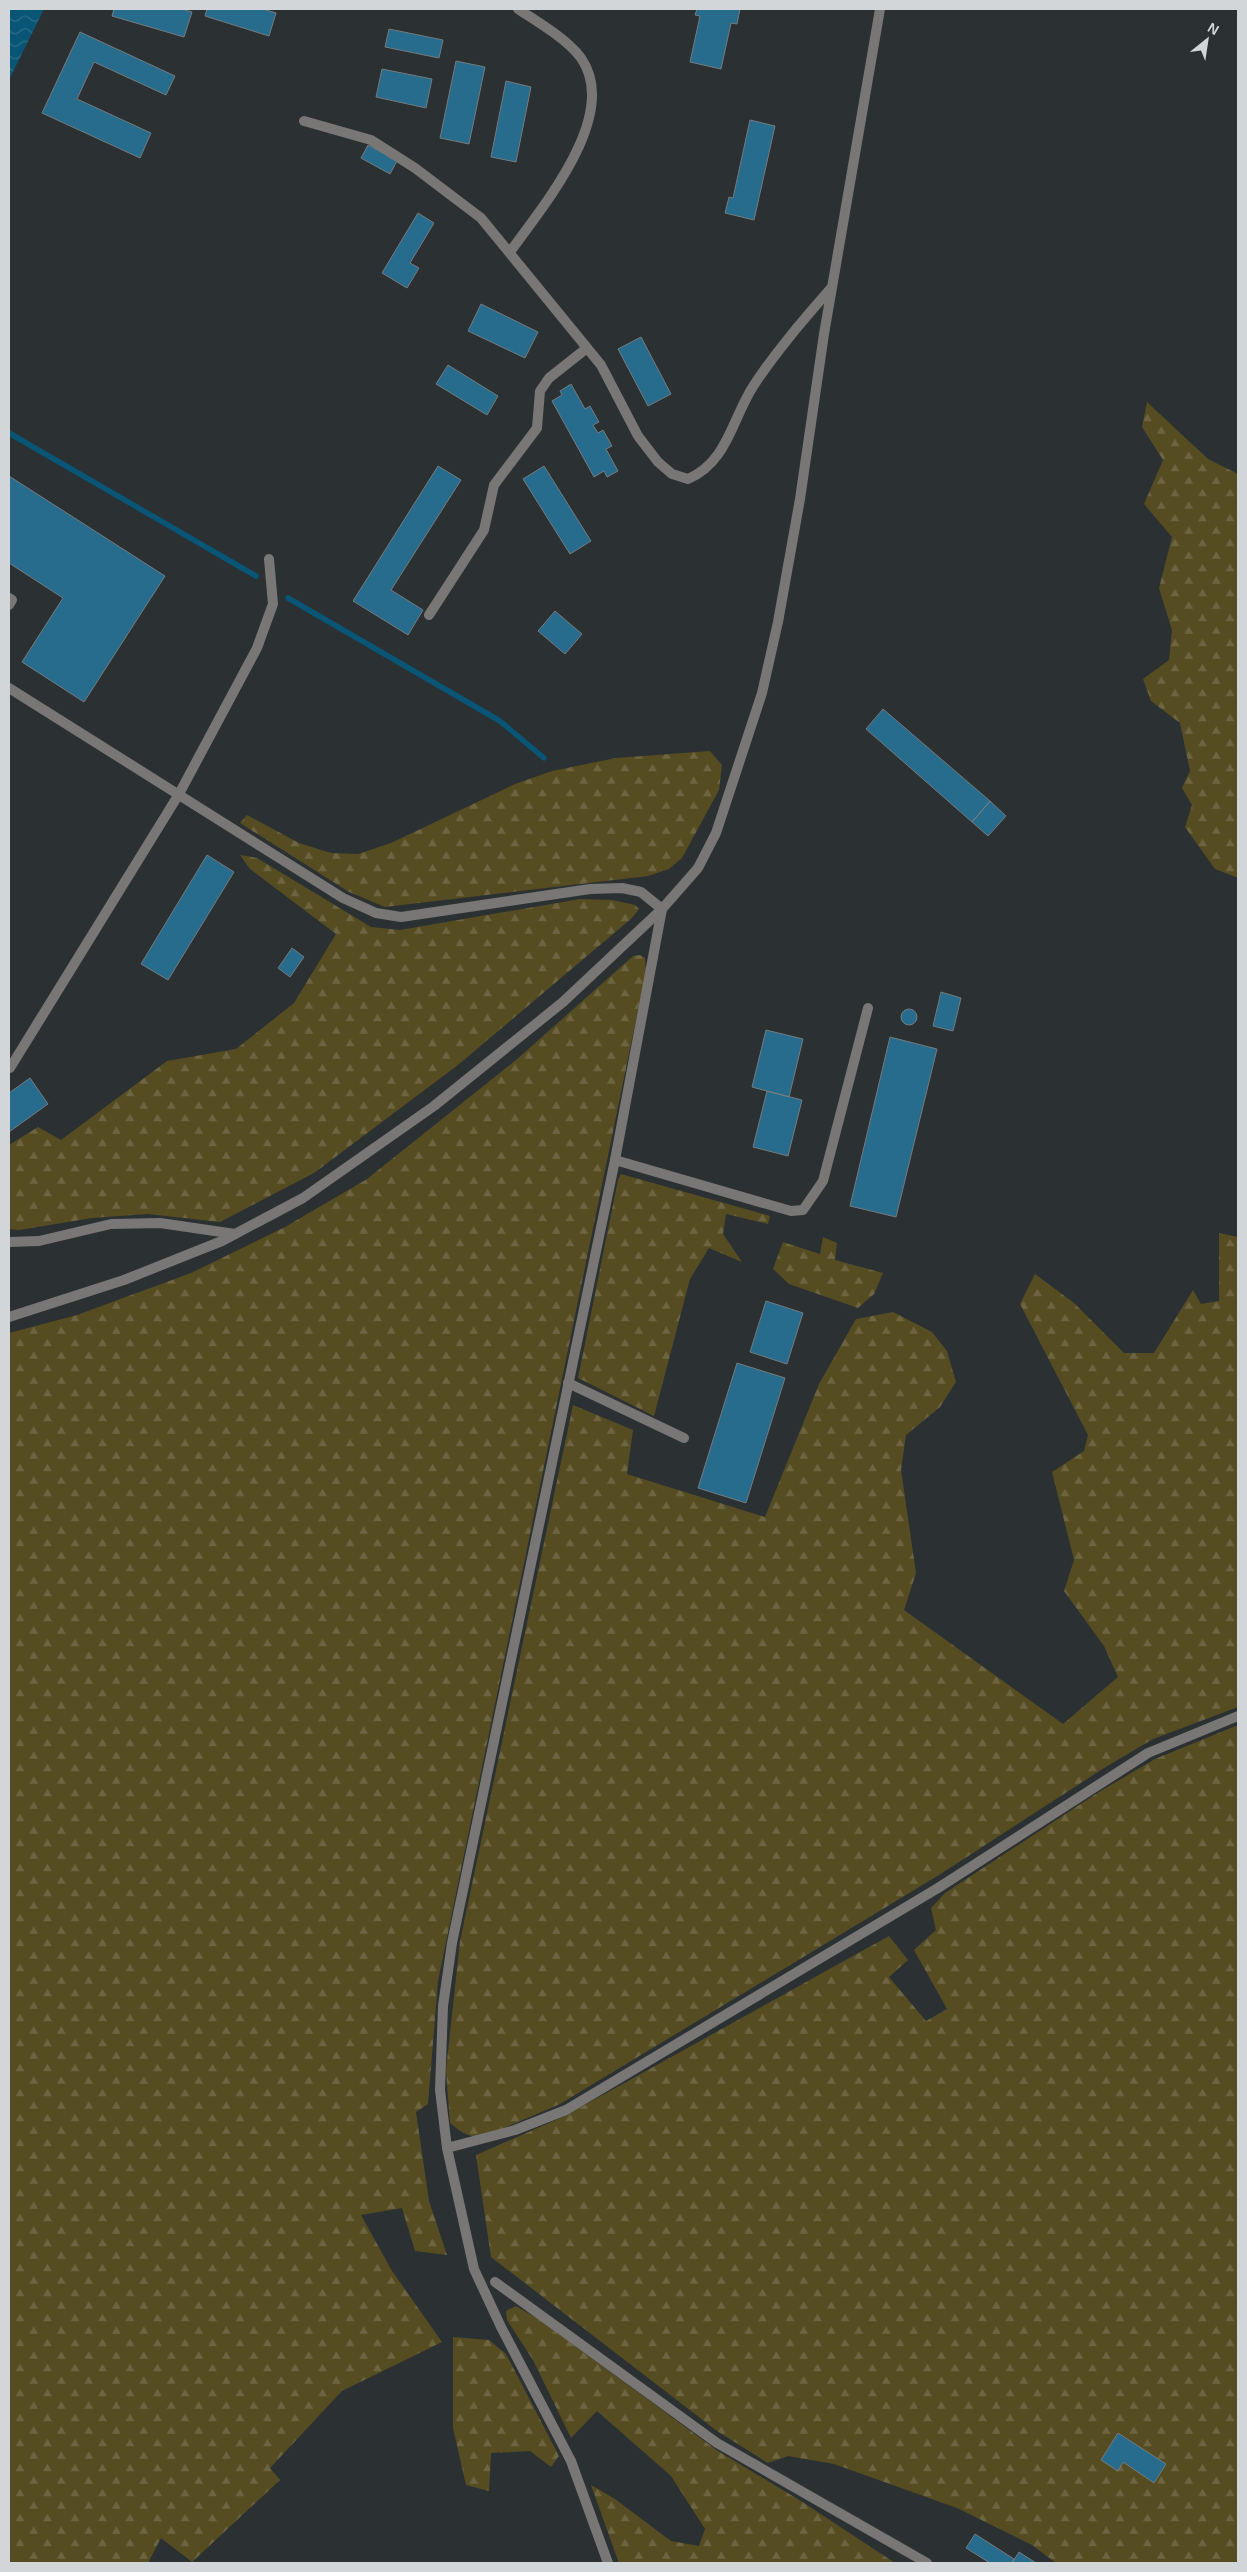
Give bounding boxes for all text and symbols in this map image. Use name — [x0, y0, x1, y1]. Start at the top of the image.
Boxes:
north arrow — [1182, 15, 1232, 65]
text: N — [1205, 19, 1222, 38]

